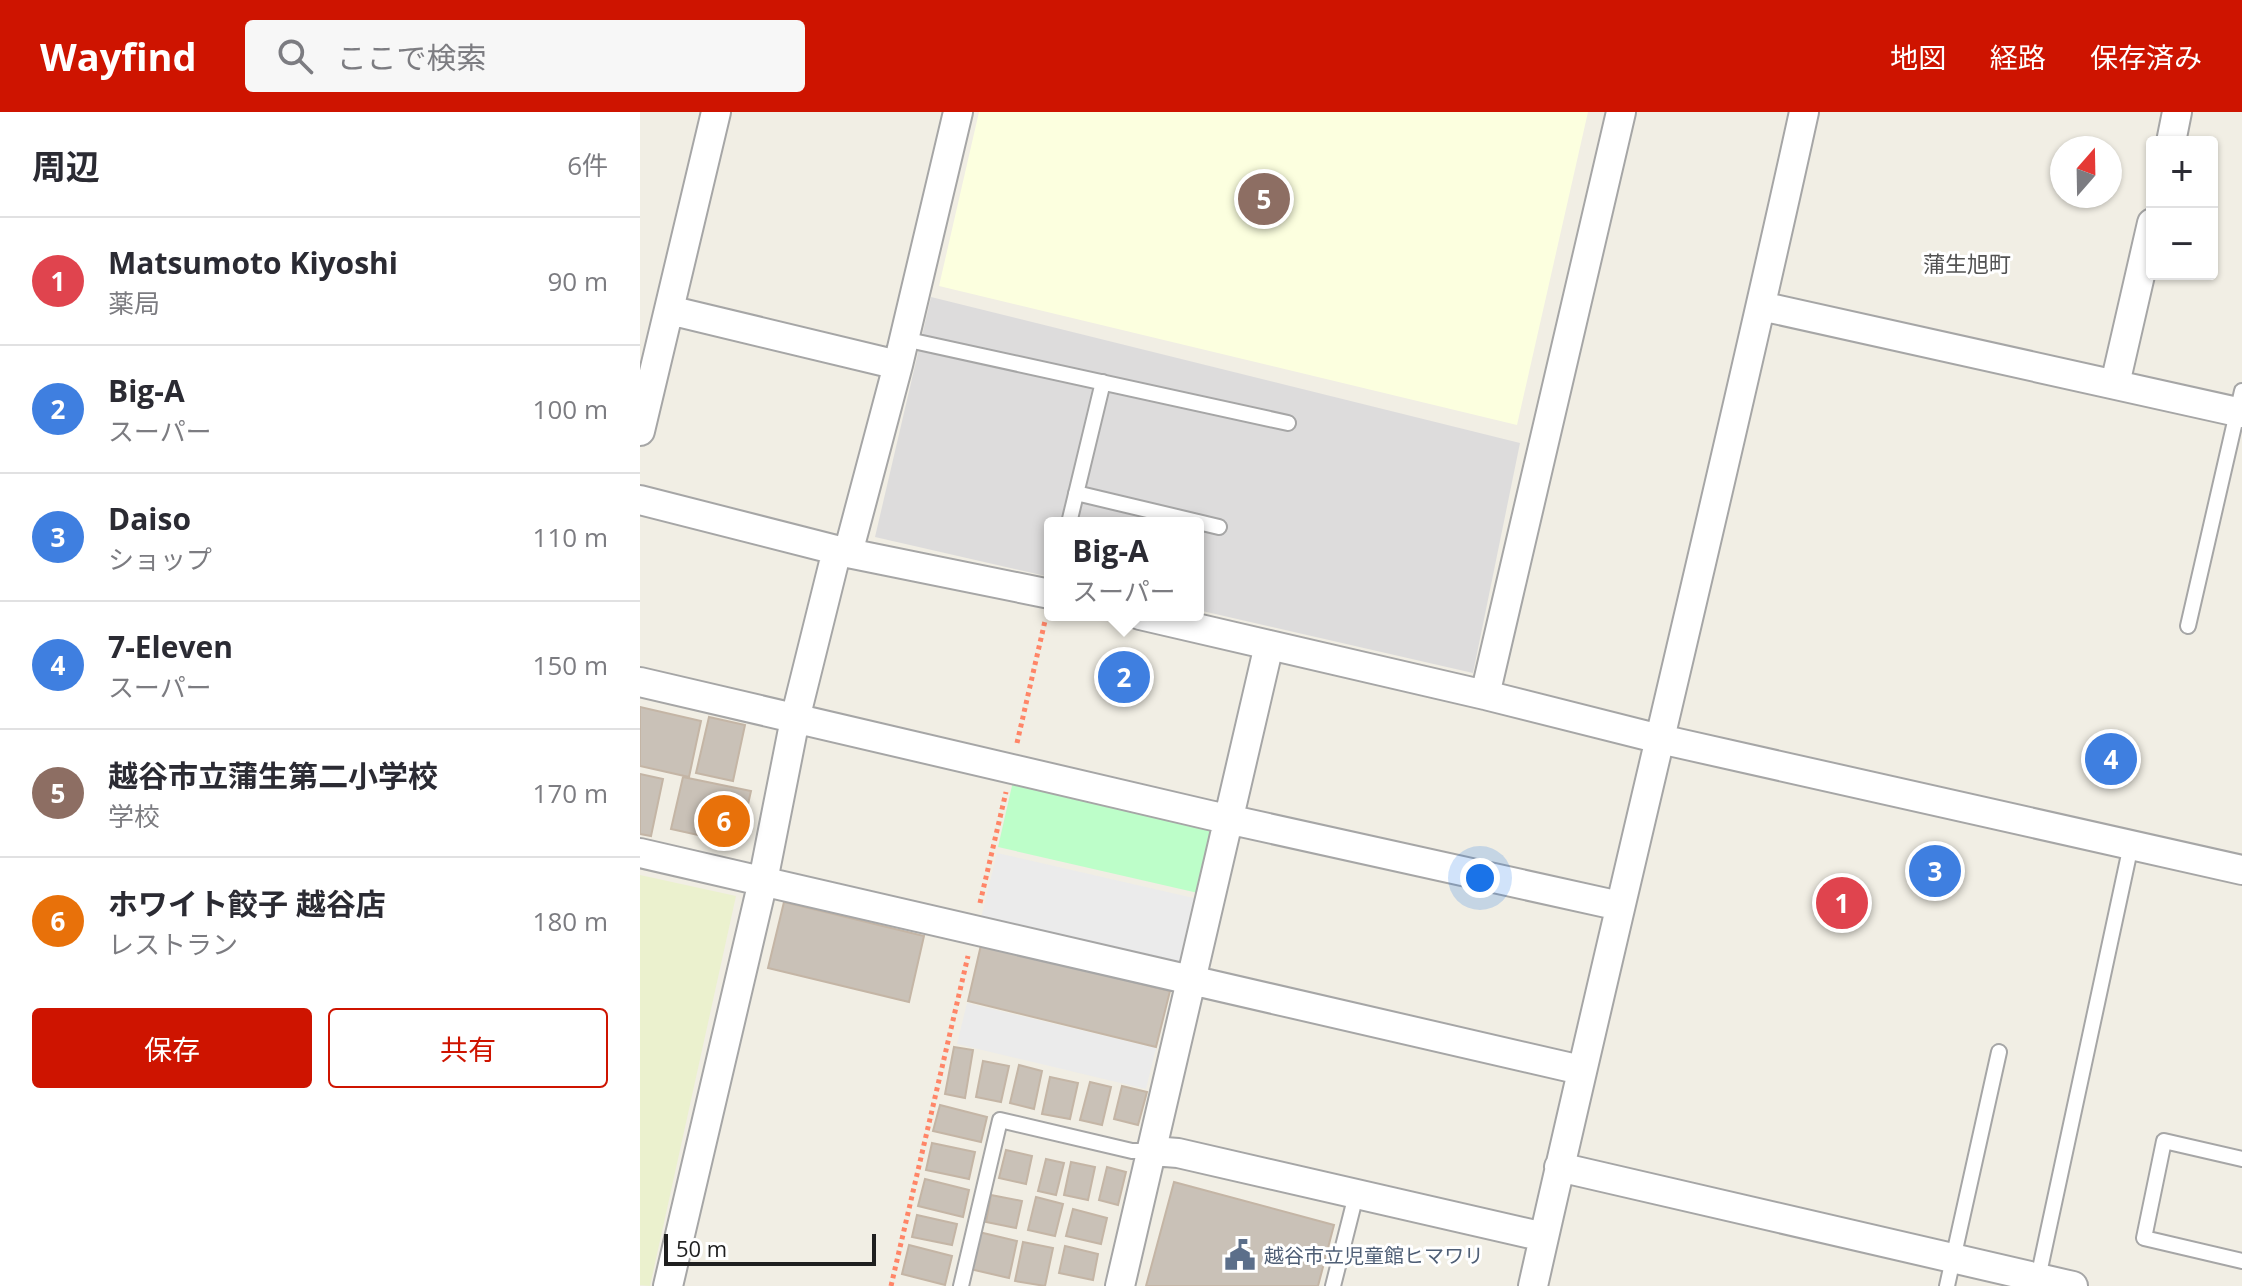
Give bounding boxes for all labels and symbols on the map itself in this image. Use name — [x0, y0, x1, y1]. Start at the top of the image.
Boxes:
north arrow — [2050, 136, 2122, 208]
pin: 5 — [1238, 169, 1290, 229]
district label: 蒲生旭町 — [1923, 248, 2011, 278]
pin: 2 — [1098, 647, 1150, 707]
pin: 4 — [2085, 729, 2137, 789]
pin: 6 — [698, 791, 750, 851]
pin: 3 — [1909, 841, 1961, 901]
your location — [1460, 858, 1500, 898]
pin: 1 — [1816, 873, 1868, 933]
scale bar — [664, 1230, 876, 1266]
public building icon: 越谷市立児童館ヒマワリ — [1223, 1238, 1257, 1272]
place label: 越谷市立児童館ヒマワリ — [1264, 1242, 1484, 1269]

